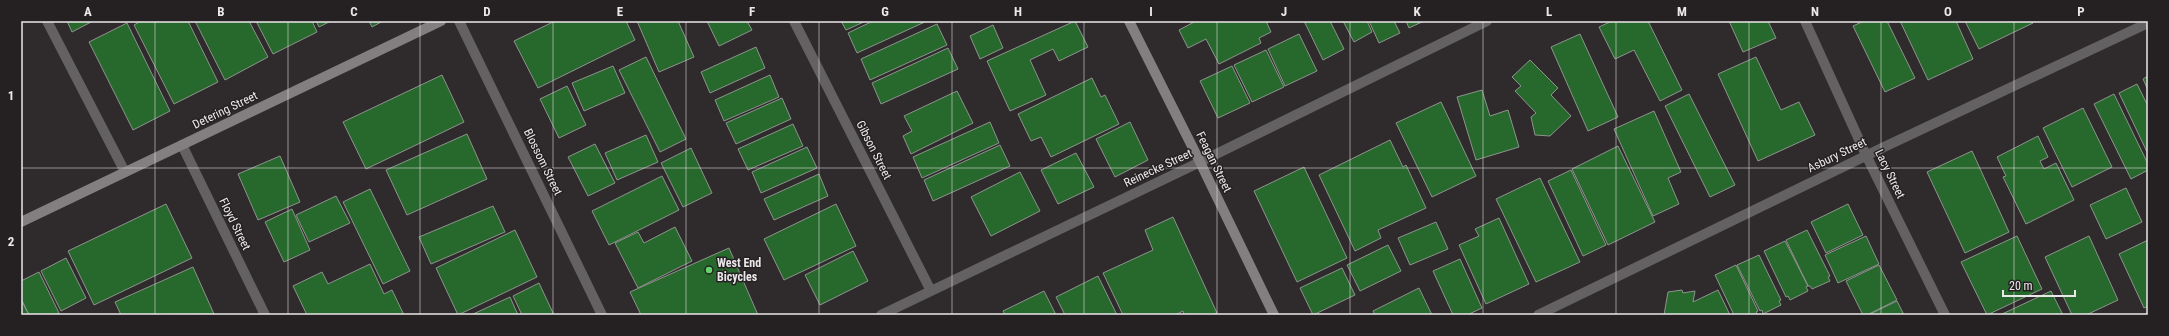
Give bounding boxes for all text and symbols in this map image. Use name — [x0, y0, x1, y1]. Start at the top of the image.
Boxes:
text: A — [84, 4, 92, 19]
text: B — [217, 4, 225, 19]
text: C — [350, 4, 358, 19]
text: D — [483, 4, 491, 19]
text: E — [617, 4, 624, 19]
text: F — [749, 4, 755, 19]
text: G — [881, 4, 889, 19]
text: H — [1014, 4, 1022, 19]
text: I — [1149, 4, 1153, 19]
text: J — [1281, 4, 1287, 19]
text: K — [1413, 4, 1421, 19]
text: L — [1546, 4, 1552, 19]
text: M — [1677, 4, 1687, 19]
text: N — [1811, 4, 1819, 19]
text: O — [1944, 4, 1952, 19]
text: P — [2077, 4, 2085, 19]
text: 1 — [8, 88, 14, 103]
street label: Detering Street — [190, 88, 260, 132]
street label: Gibson Street — [853, 118, 895, 182]
street label: Blossom Street — [521, 126, 565, 198]
street label: Feagan Street — [1193, 130, 1235, 195]
street label: Asbury Street — [1805, 135, 1869, 175]
street label: Reinecke Street — [1122, 146, 1195, 190]
street label: Lacy Street — [1872, 147, 1908, 201]
street label: Floyd Street — [216, 196, 254, 253]
text: 2 — [8, 234, 15, 249]
place label: West End Bicycles — [717, 256, 761, 284]
marker: West End Bicycles — [704, 265, 714, 275]
scale bar — [2003, 272, 2075, 298]
text: 20 m — [2009, 279, 2033, 293]

